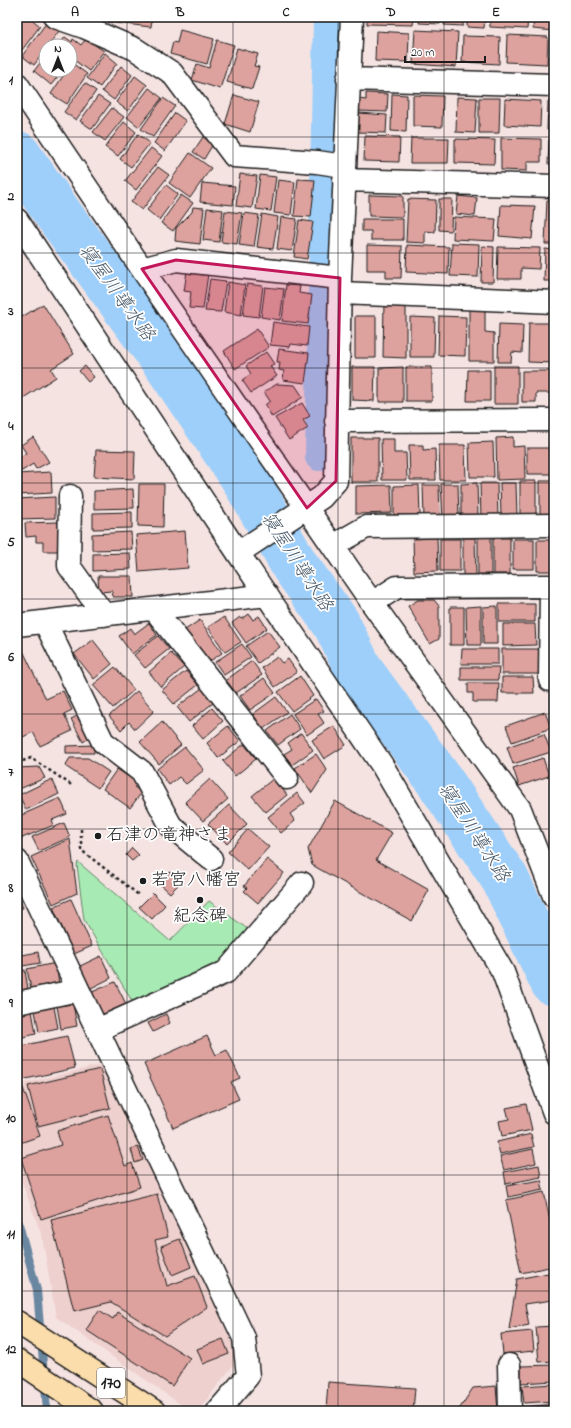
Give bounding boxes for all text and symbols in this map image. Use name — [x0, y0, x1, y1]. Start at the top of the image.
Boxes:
text: A — [71, 3, 79, 22]
text: B — [175, 3, 185, 22]
text: C — [282, 3, 290, 22]
text: D — [385, 3, 396, 22]
text: E — [492, 3, 500, 22]
north arrow — [38, 38, 78, 78]
scale bar — [405, 38, 485, 64]
text: N — [54, 41, 62, 57]
text: 20 m — [411, 44, 434, 62]
text: 1 — [9, 71, 14, 90]
text: 2 — [7, 187, 15, 206]
water label: 寝屋川導水路 — [72, 239, 161, 348]
text: 3 — [7, 302, 14, 321]
text: 4 — [7, 417, 14, 436]
water label: 寝屋川導水路 — [254, 507, 339, 618]
text: 5 — [7, 533, 15, 552]
text: 6 — [7, 648, 14, 667]
text: 7 — [8, 763, 14, 782]
water label: 寝屋川導水路 — [431, 778, 516, 889]
place label: 石津の竜神さま — [106, 823, 232, 849]
marker: 石津の竜神さま — [93, 831, 103, 841]
place label: 若宮八幡宮 — [151, 868, 241, 894]
marker: 若宮八幡宮 — [138, 876, 148, 886]
text: 8 — [8, 879, 14, 898]
marker: 紀念碑 — [195, 895, 205, 905]
place label: 紀念碑 — [173, 904, 227, 930]
text: 9 — [8, 994, 14, 1013]
text: 10 — [6, 1109, 16, 1128]
text: 11 — [7, 1225, 16, 1244]
text: 12 — [6, 1340, 17, 1359]
road number: 170 — [97, 1368, 125, 1398]

